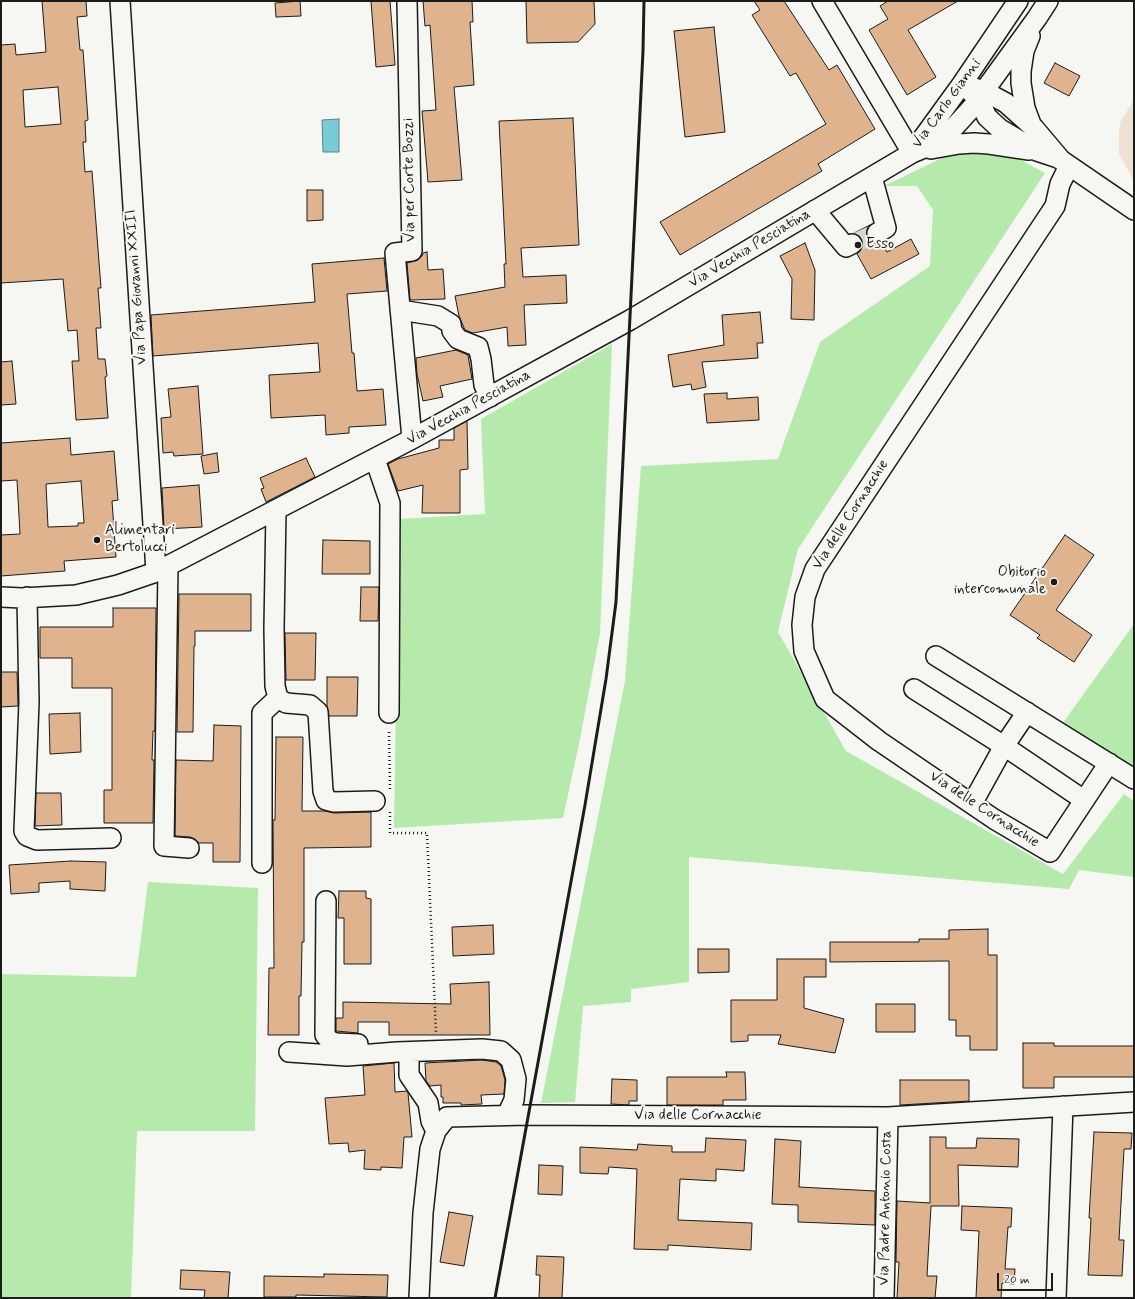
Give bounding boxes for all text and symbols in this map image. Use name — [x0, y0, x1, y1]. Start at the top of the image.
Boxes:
street label: Via Carlo Gianni — [909, 56, 985, 152]
street label: Via per Corte Bozzi — [400, 118, 420, 242]
street label: Via Vecchia Pesciatina — [686, 206, 814, 292]
street label: Via Papa Giovanni XXIII — [123, 209, 151, 365]
place label: Esso — [866, 236, 894, 254]
marker: Esso — [853, 240, 863, 250]
street label: Via Vecchia Pesciatina — [404, 366, 534, 450]
street label: Via delle Cornacchie — [809, 457, 893, 573]
place label: Alimentari Bertolucci — [105, 522, 175, 557]
marker: Alimentari Bertolucci — [92, 535, 102, 545]
place label: Obitorio intercomunale — [954, 564, 1046, 599]
marker: Obitorio intercomunale — [1049, 577, 1059, 587]
street label: Via delle Cornacchie — [926, 768, 1042, 852]
street label: Via delle Cornacchie — [634, 1107, 762, 1125]
street label: Via Padre Antonio Costa — [876, 1130, 896, 1286]
scale bar — [999, 1265, 1055, 1291]
text: 20 m — [1004, 1272, 1030, 1288]

